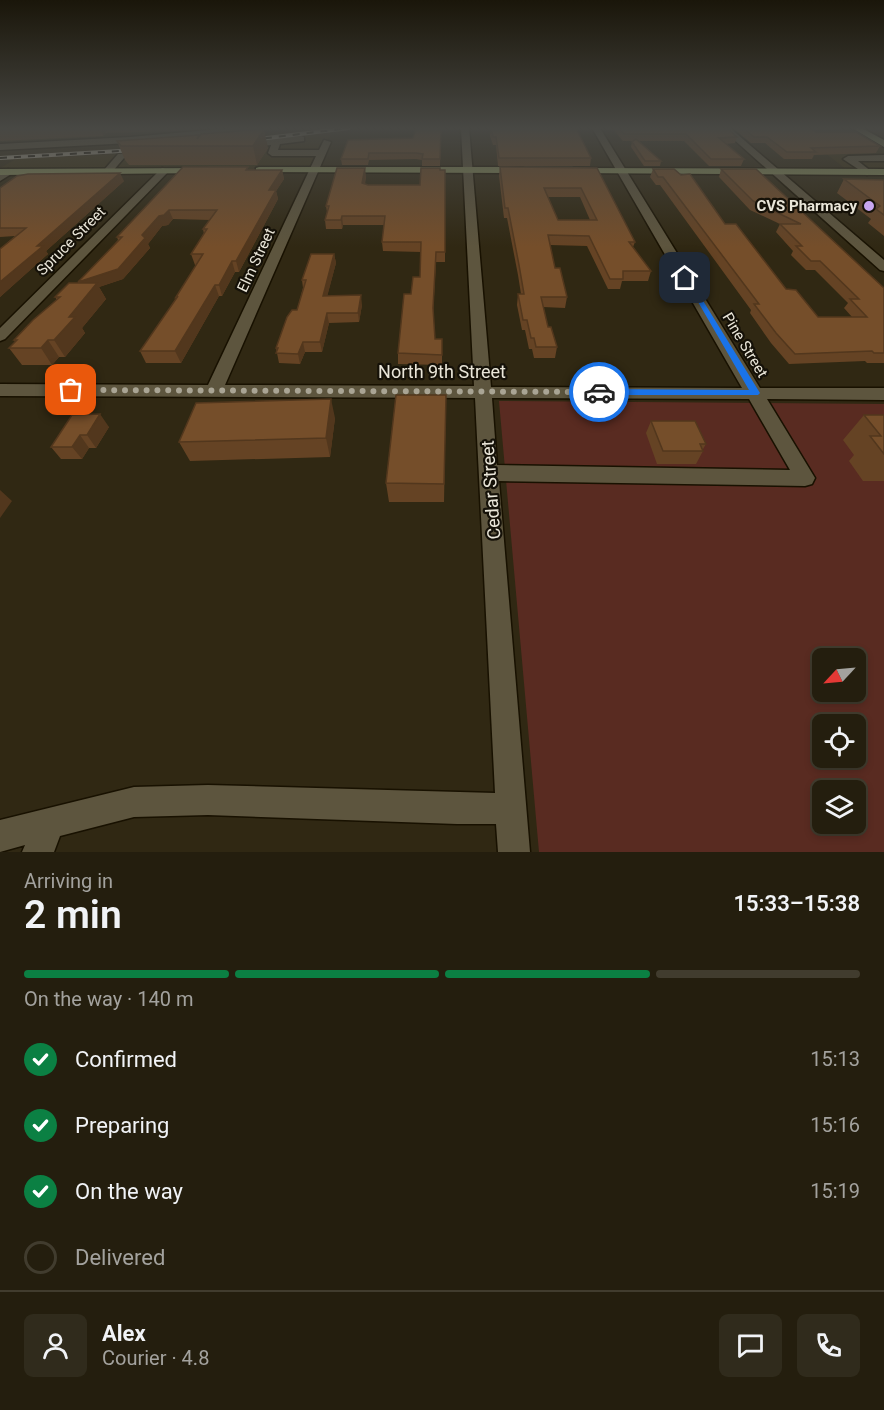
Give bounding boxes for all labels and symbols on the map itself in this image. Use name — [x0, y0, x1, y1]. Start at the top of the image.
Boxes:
place label: CVS Pharmacy — [756, 197, 857, 215]
marker: CVS Pharmacy — [862, 199, 876, 213]
street label: Spruce Street — [33, 203, 109, 279]
street label: Elm Street — [233, 225, 279, 295]
pin — [659, 252, 710, 303]
street label: Pine Street — [719, 309, 771, 381]
street label: North 9th Street — [378, 361, 506, 382]
courier — [569, 362, 629, 422]
pin — [45, 364, 96, 415]
street label: Cedar Street — [477, 440, 504, 540]
north arrow — [812, 648, 866, 702]

